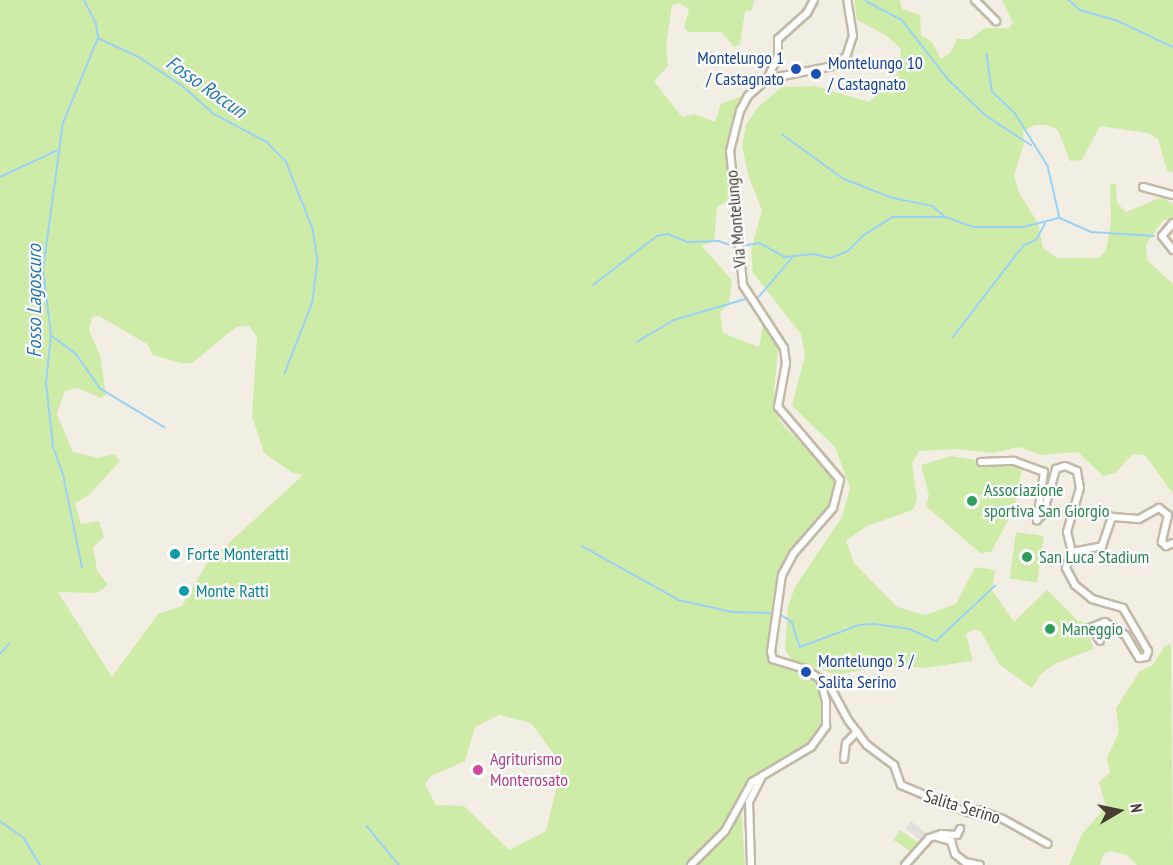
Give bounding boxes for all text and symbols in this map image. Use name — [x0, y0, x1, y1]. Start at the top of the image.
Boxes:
place label: Montelungo 1 / Castagnato — [697, 48, 784, 90]
water label: Fosso Roccun — [161, 51, 251, 123]
place label: Montelungo 10 / Castagnato — [828, 53, 923, 96]
marker: Montelungo 1 / Castagnato — [789, 62, 803, 76]
marker: Montelungo 10 / Castagnato — [809, 67, 823, 81]
street label: Via Montelungo — [721, 169, 751, 269]
water label: Fosso Lagoscuro — [22, 244, 46, 358]
place label: Associazione sportiva San Giorgio — [984, 480, 1109, 522]
marker: Associazione sportiva San Giorgio — [965, 494, 979, 508]
place label: Forte Monteratti — [187, 543, 289, 565]
place label: San Luca Stadium — [1039, 546, 1149, 568]
marker: Forte Monteratti — [168, 547, 182, 561]
marker: San Luca Stadium — [1020, 550, 1034, 564]
place label: Monte Ratti — [196, 580, 269, 602]
marker: Monte Ratti — [177, 584, 191, 598]
place label: Maneggio — [1062, 618, 1123, 640]
marker: Maneggio — [1043, 622, 1057, 636]
place label: Montelungo 3 / Salita Serino — [818, 651, 914, 694]
marker: Montelungo 3 / Salita Serino — [799, 665, 813, 679]
place label: Agriturismo Monterosato — [490, 749, 568, 792]
marker: Agriturismo Monterosato — [471, 763, 485, 777]
north arrow — [1089, 781, 1149, 841]
street label: Salita Serino — [921, 785, 1003, 829]
text: N — [1126, 802, 1147, 814]

